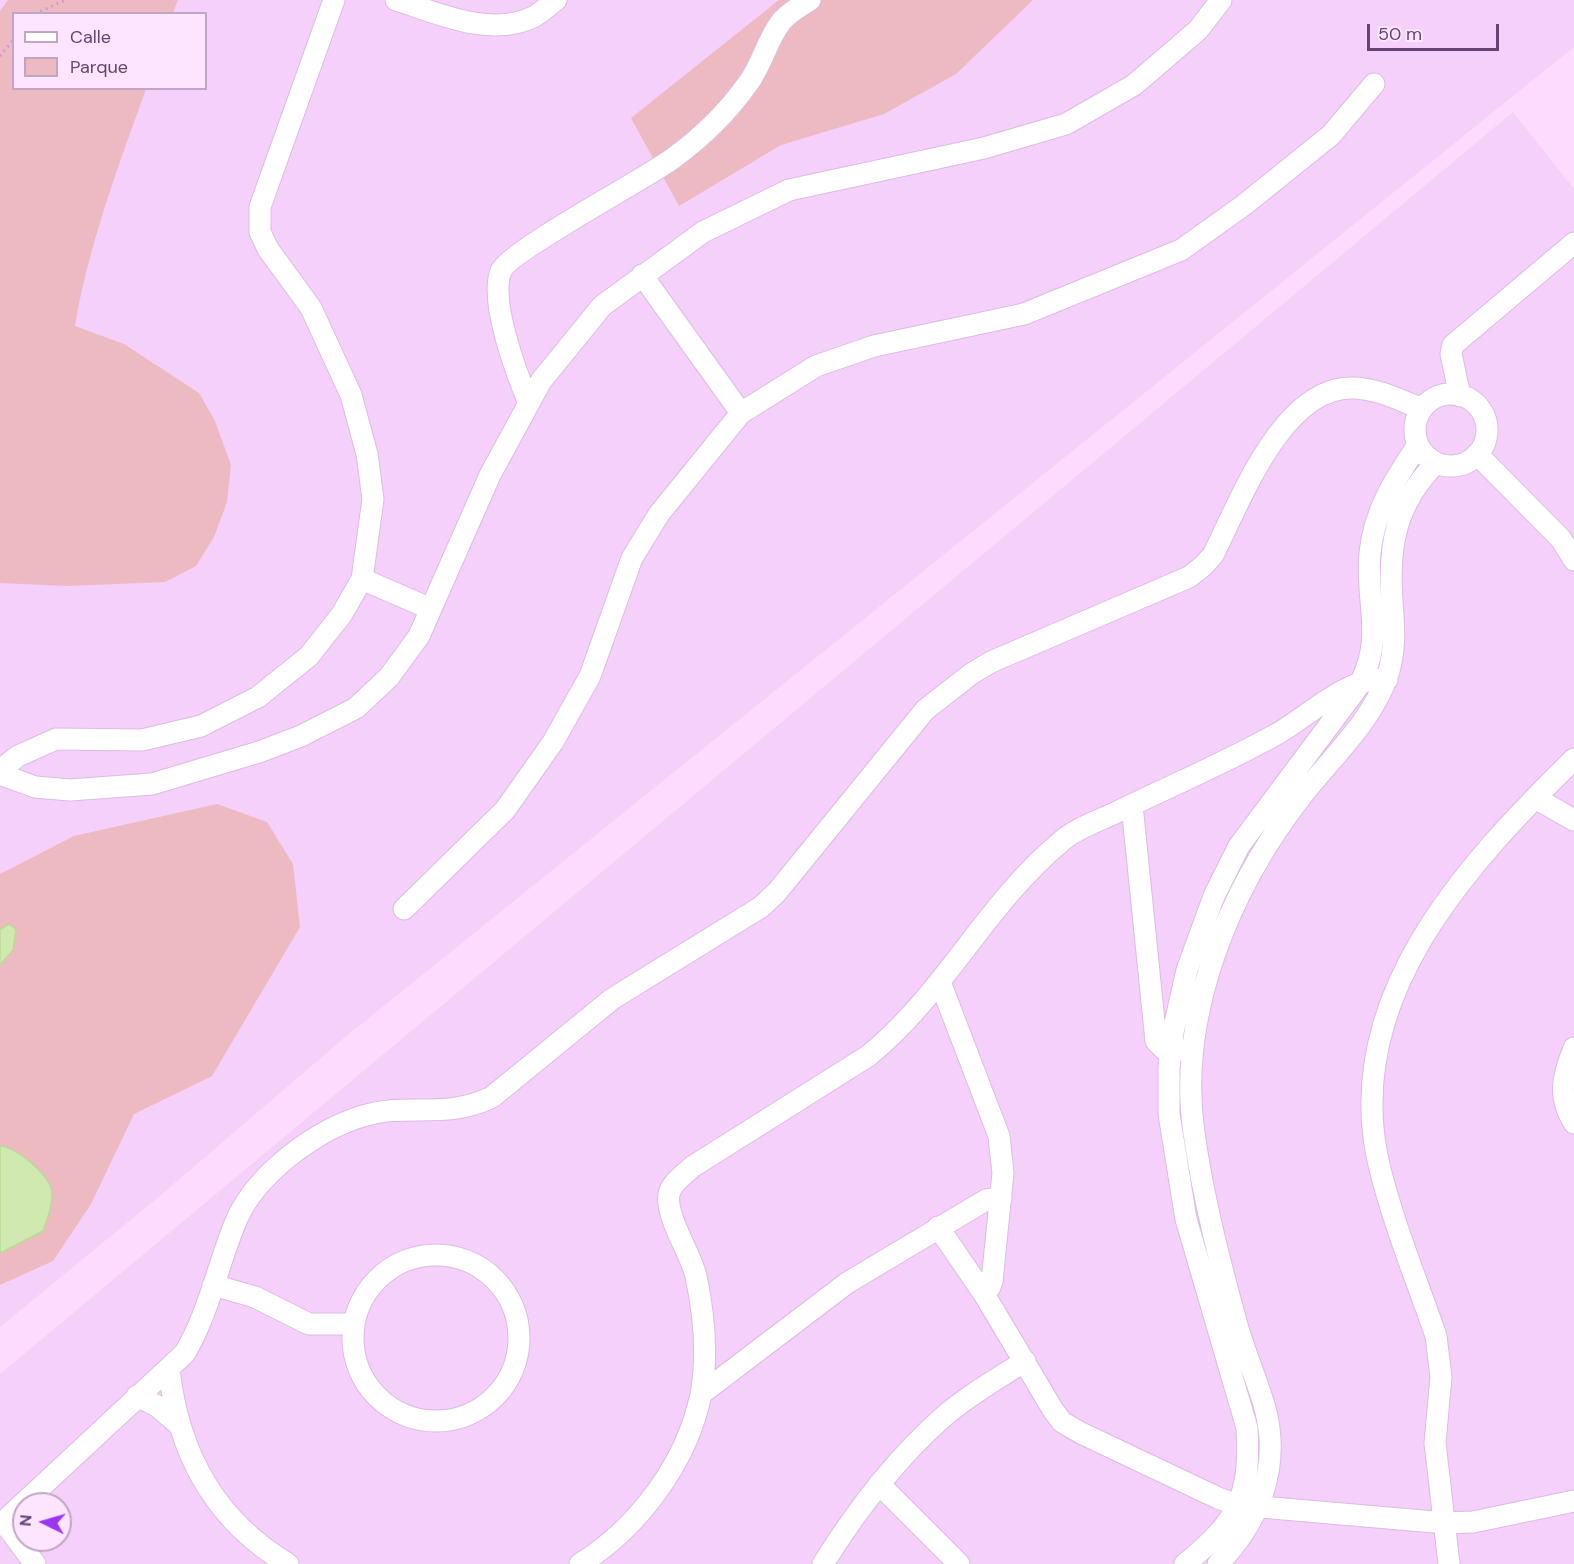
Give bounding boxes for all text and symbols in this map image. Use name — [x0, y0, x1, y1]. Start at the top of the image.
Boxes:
legend — [12, 12, 207, 90]
scale bar — [1370, 12, 1502, 50]
text: 50 m — [1378, 22, 1422, 46]
text: Calle — [70, 25, 111, 49]
text: Parque — [70, 55, 128, 79]
north arrow — [12, 1492, 72, 1552]
text: N — [15, 1514, 37, 1527]

